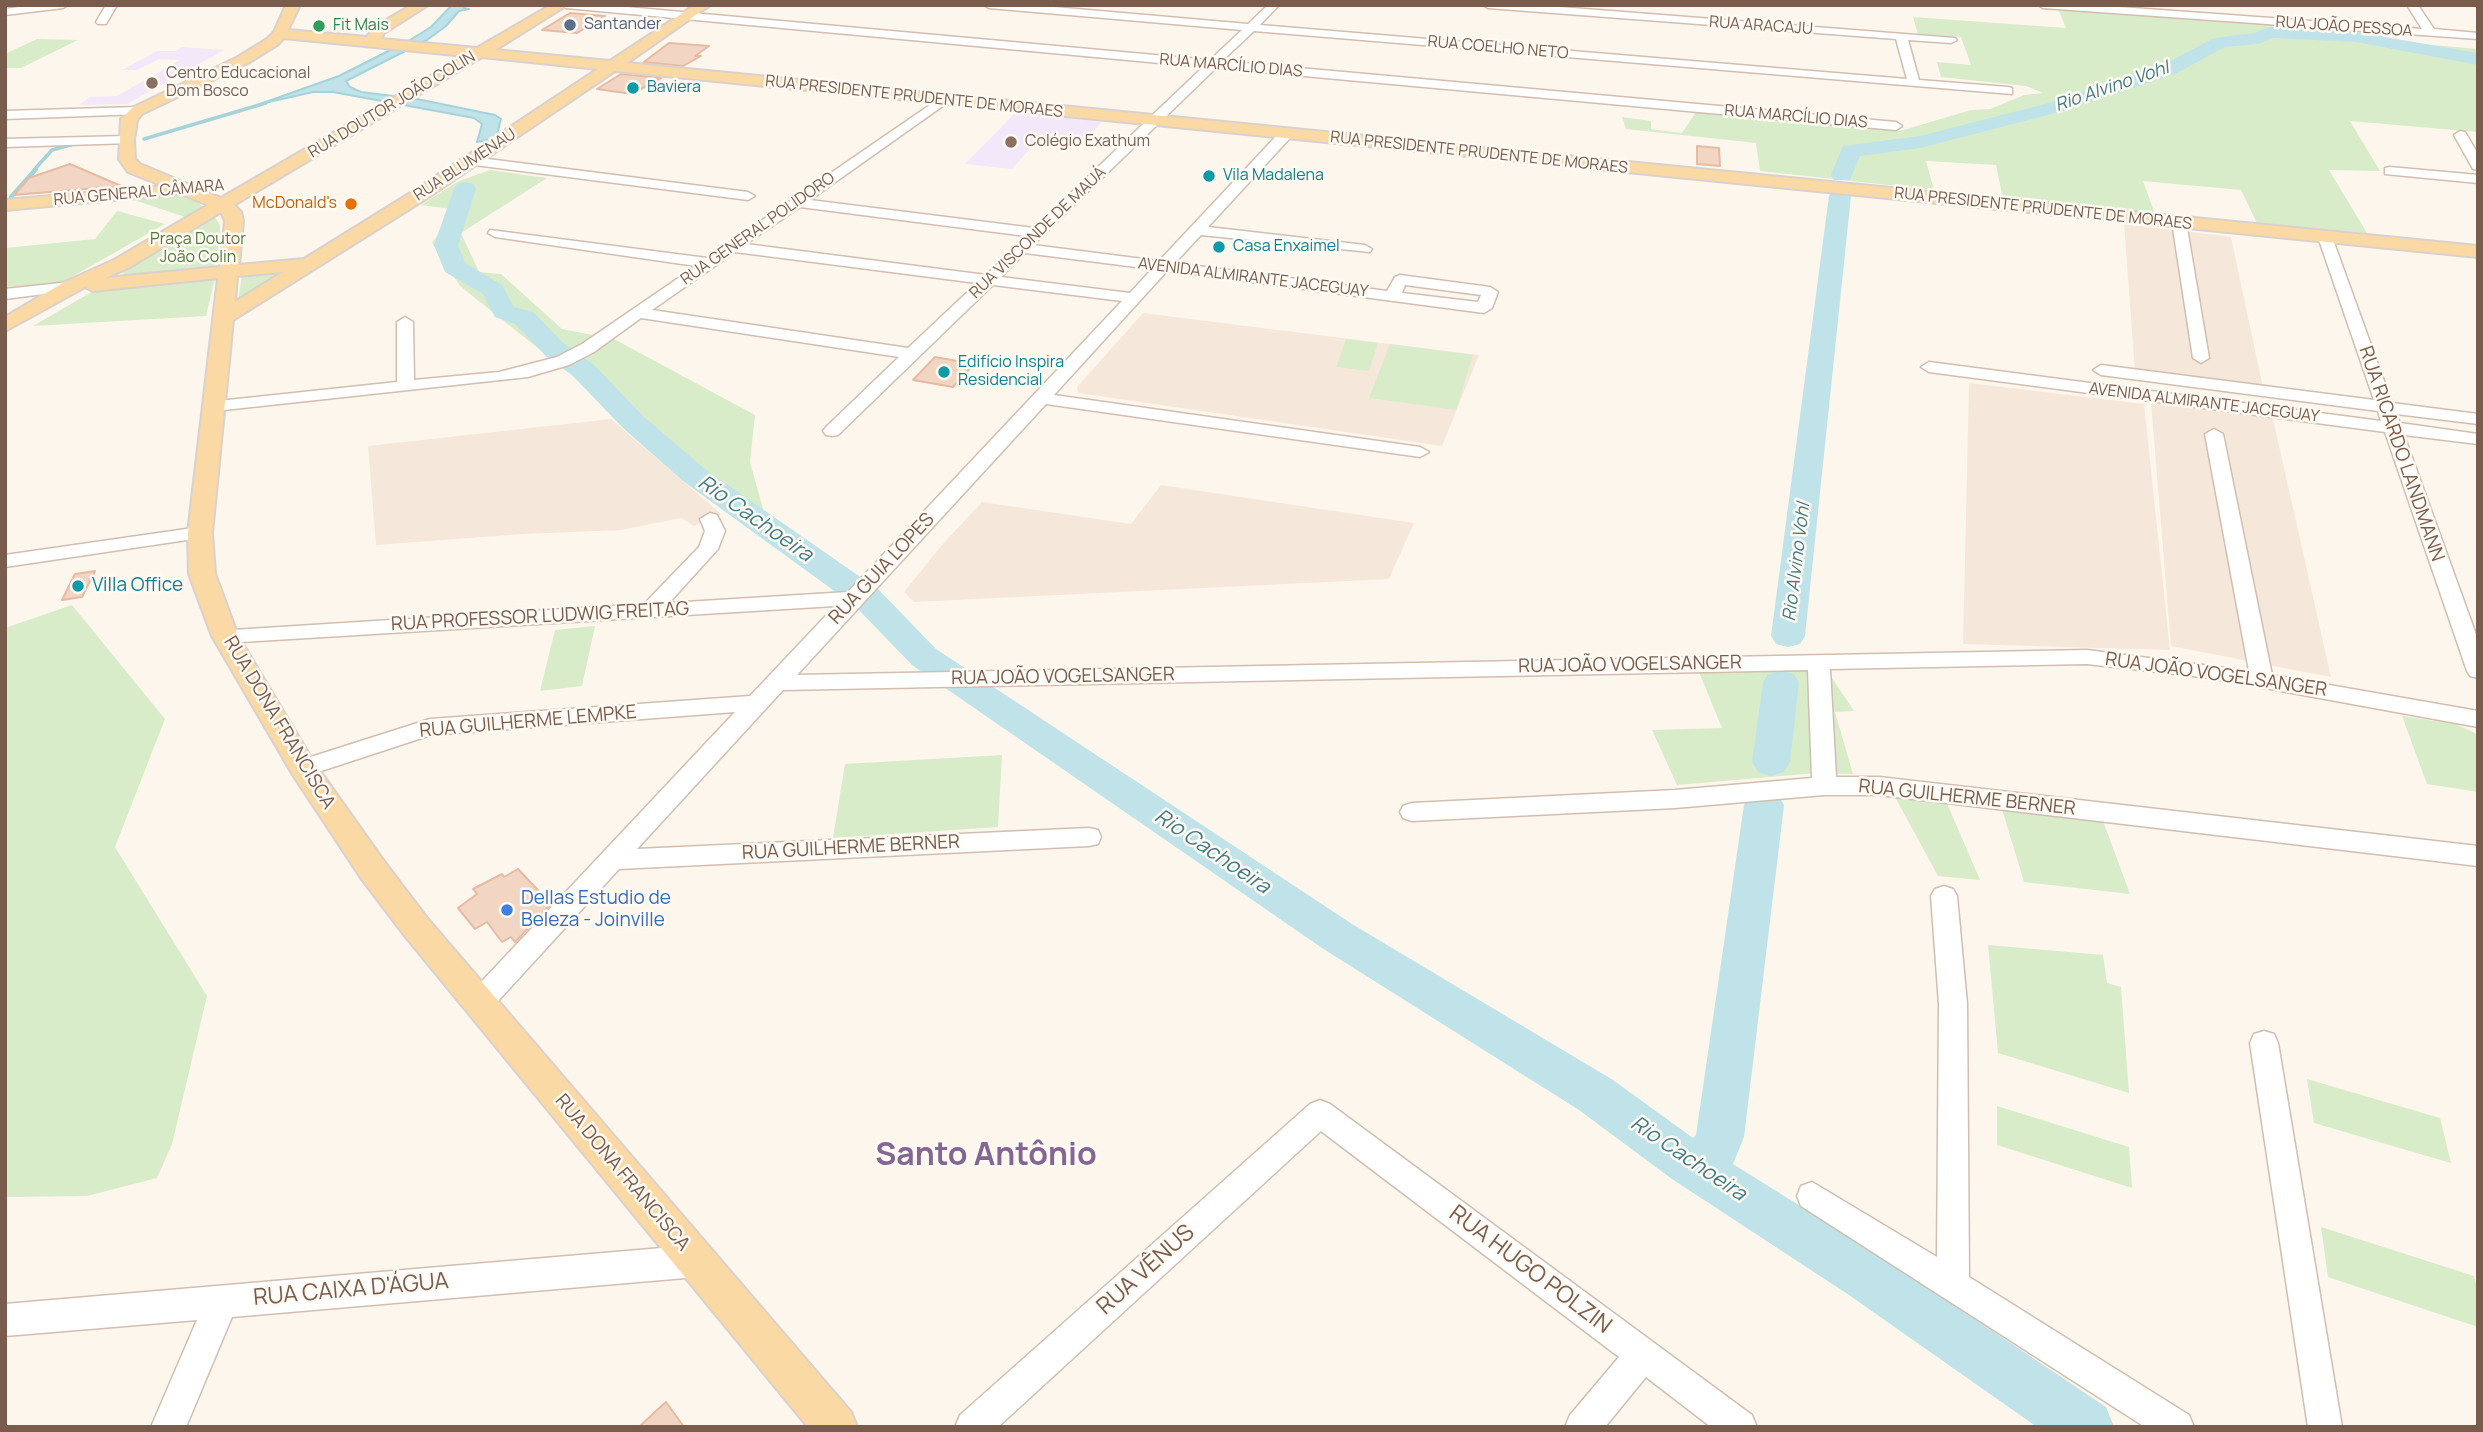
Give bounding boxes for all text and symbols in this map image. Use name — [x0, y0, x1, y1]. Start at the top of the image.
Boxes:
street label: RUA ARACAJU — [1708, 13, 1814, 39]
street label: RUA JOÃO PESSOA — [2275, 13, 2413, 41]
place label: Santander — [584, 15, 662, 35]
place label: Fit Mais — [333, 16, 389, 36]
marker: Santander — [562, 17, 578, 33]
marker: Fit Mais — [311, 18, 327, 34]
street label: RUA COELHO NETO — [1427, 32, 1569, 64]
street label: RUA DOUTOR JOÃO COLIN — [305, 48, 479, 162]
street label: RUA MARCÍLIO DIAS — [1159, 50, 1303, 82]
water label: Rio Alvino Vohl — [2052, 57, 2172, 117]
place label: Centro Educacional Dom Bosco — [166, 64, 310, 102]
street label: RUA PRESIDENTE PRUDENTE DE MORAES — [764, 72, 1064, 122]
marker: Centro Educacional Dom Bosco — [144, 75, 160, 91]
place label: Baviera — [647, 78, 701, 98]
marker: Baviera — [625, 80, 641, 96]
street label: RUA MARCÍLIO DIAS — [1724, 101, 1868, 133]
street label: RUA BLUMENAU — [410, 125, 520, 205]
street label: RUA PRESIDENTE PRUDENTE DE MORAES — [1329, 128, 1629, 178]
place label: Colégio Exathum — [1025, 132, 1150, 152]
marker: Colégio Exathum — [1003, 134, 1019, 150]
street label: RUA VISCONDE DE MAUÁ — [966, 163, 1110, 303]
place label: Vila Madalena — [1223, 166, 1324, 186]
marker: Vila Madalena — [1201, 168, 1217, 184]
street label: RUA GENERAL POLIDORO — [677, 169, 839, 289]
street label: RUA GENERAL CÂMARA — [53, 176, 225, 210]
street label: RUA PRESIDENTE PRUDENTE DE MORAES — [1893, 184, 2193, 234]
place label: McDonald's — [252, 194, 337, 214]
marker: McDonald's — [343, 196, 359, 212]
park label: Praça Doutor João Colin — [150, 230, 246, 268]
place label: Casa Enxaimel — [1233, 237, 1340, 257]
marker: Casa Enxaimel — [1211, 239, 1227, 255]
street label: AVENIDA ALMIRANTE JACEGUAY — [1137, 254, 1369, 302]
street label: RUA RICARDO LANDMANN — [2353, 343, 2449, 565]
place label: Edifício Inspira Residencial — [958, 353, 1064, 391]
marker: Edifício Inspira Residencial — [936, 364, 952, 380]
street label: AVENIDA ALMIRANTE JACEGUAY — [2088, 379, 2320, 427]
water label: Rio Cachoeira — [693, 470, 817, 568]
water label: Rio Alvino Vohl — [1779, 502, 1815, 622]
street label: RUA GUIA LOPES — [825, 509, 939, 629]
place label: Villa Office — [92, 575, 183, 597]
marker: Villa Office — [70, 578, 86, 594]
street label: RUA PROFESSOR LUDWIG FREITAG — [390, 598, 690, 636]
street label: RUA DONA FRANCISCA — [218, 632, 340, 814]
street label: RUA JOÃO VOGELSANGER — [2104, 648, 2328, 702]
street label: RUA JOÃO VOGELSANGER — [1518, 652, 1742, 678]
street label: RUA JOÃO VOGELSANGER — [951, 664, 1175, 690]
street label: RUA GUILHERME LEMPKE — [418, 701, 638, 743]
street label: RUA GUILHERME BERNER — [1857, 775, 2077, 821]
water label: Rio Cachoeira — [1149, 804, 1275, 900]
street label: RUA GUILHERME BERNER — [741, 831, 961, 865]
place label: Dellas Estudio de Beleza - Joinville — [521, 888, 671, 932]
marker: Dellas Estudio de Beleza - Joinville — [499, 902, 515, 918]
street label: RUA DONA FRANCISCA — [550, 1090, 694, 1256]
water label: Rio Cachoeira — [1625, 1111, 1751, 1207]
district label: Santo Antônio — [875, 1137, 1097, 1175]
street label: RUA HUGO POLZIN — [1443, 1200, 1617, 1340]
street label: RUA VÊNUS — [1092, 1219, 1200, 1321]
street label: RUA CAIXA D'ÁGUA — [252, 1268, 450, 1312]

